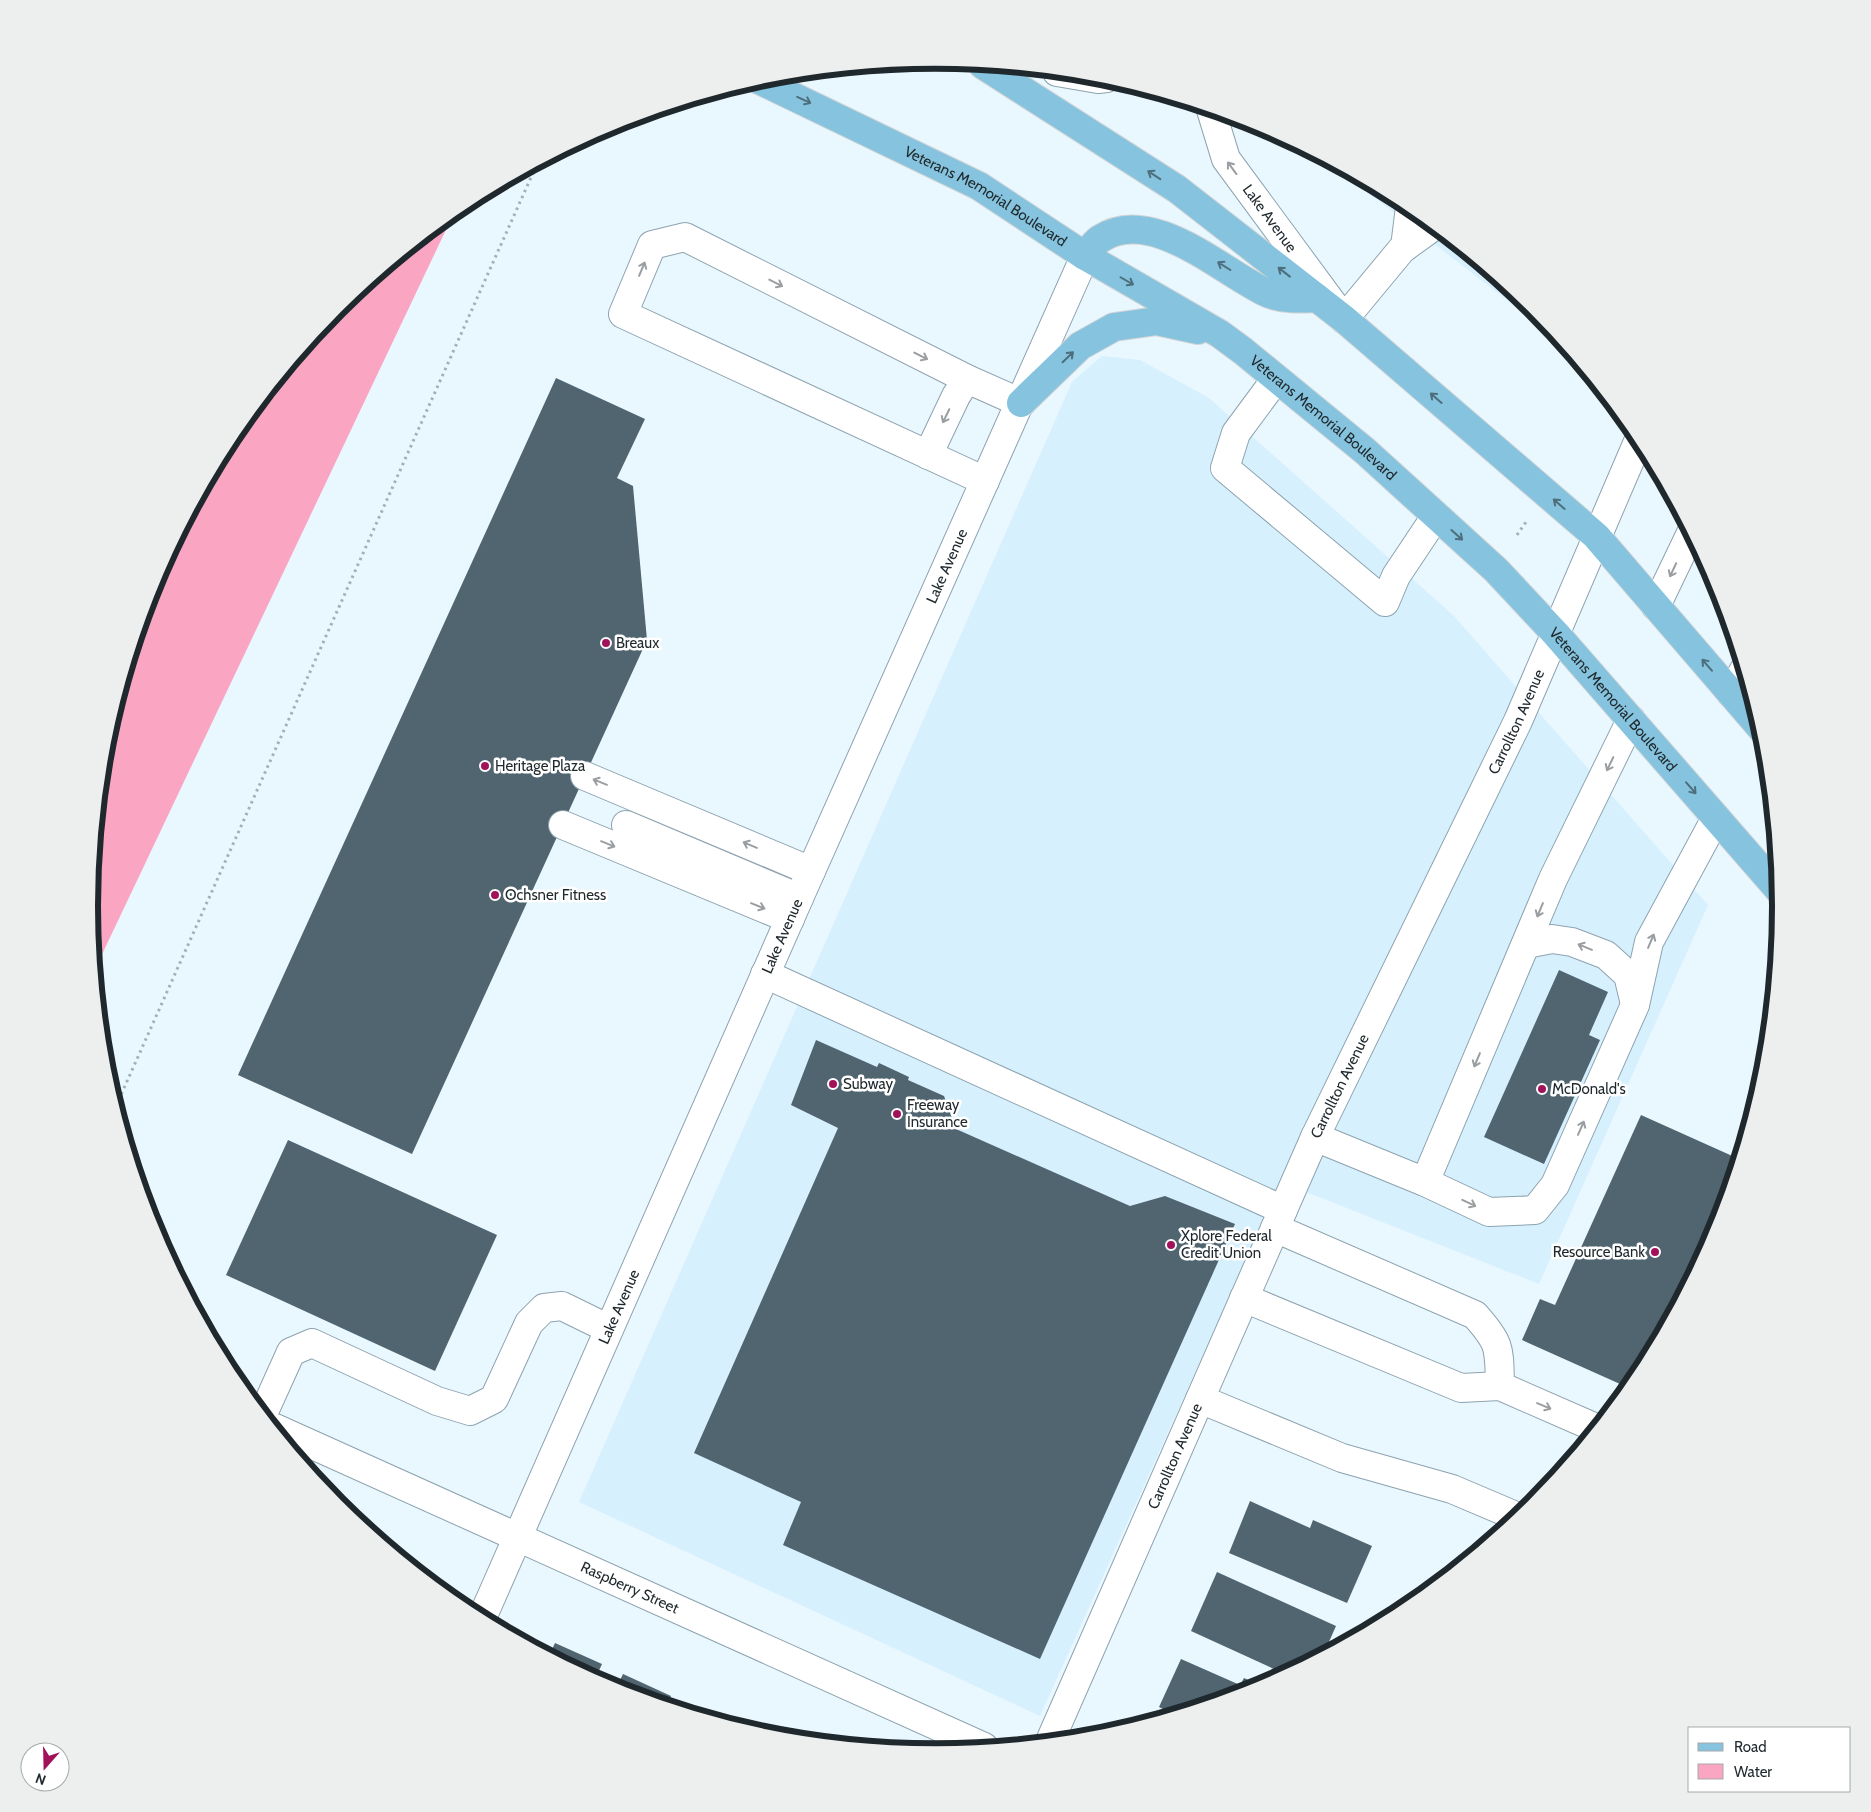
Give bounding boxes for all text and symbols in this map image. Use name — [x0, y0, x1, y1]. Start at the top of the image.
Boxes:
one-way arrow — [796, 96, 811, 106]
street label: Veterans Memorial Boulevard — [901, 142, 1070, 250]
one-way arrow — [1227, 161, 1237, 175]
one-way arrow — [1147, 169, 1161, 180]
street label: Lake Avenue — [1239, 181, 1301, 256]
one-way arrow — [1218, 261, 1232, 271]
one-way arrow — [637, 262, 647, 277]
one-way arrow — [1278, 267, 1291, 278]
one-way arrow — [1120, 276, 1134, 286]
one-way arrow — [768, 279, 783, 288]
one-way arrow — [1062, 351, 1075, 363]
street label: Veterans Memorial Boulevard — [1246, 351, 1400, 484]
one-way arrow — [913, 352, 928, 361]
one-way arrow — [1430, 393, 1443, 404]
one-way arrow — [941, 408, 950, 423]
one-way arrow — [1553, 498, 1566, 510]
street label: Lake Avenue — [922, 526, 971, 606]
one-way arrow — [1450, 529, 1463, 541]
one-way arrow — [1668, 562, 1678, 577]
street label: Veterans Memorial Boulevard — [1545, 624, 1681, 775]
place label: Breaux — [616, 634, 659, 652]
marker: Breaux — [600, 637, 612, 649]
one-way arrow — [1701, 659, 1713, 672]
street label: Carrollton Avenue — [1484, 666, 1548, 777]
one-way arrow — [1605, 756, 1614, 771]
place label: Heritage Plaza — [495, 757, 586, 775]
marker: Heritage Plaza — [479, 760, 491, 772]
one-way arrow — [593, 777, 608, 786]
one-way arrow — [1685, 782, 1696, 795]
one-way arrow — [600, 839, 615, 849]
one-way arrow — [743, 839, 758, 849]
place label: Ochsner Fitness — [505, 886, 606, 904]
marker: Ochsner Fitness — [489, 889, 501, 901]
street label: Lake Avenue — [758, 896, 807, 976]
one-way arrow — [750, 901, 765, 911]
one-way arrow — [1534, 902, 1544, 917]
one-way arrow — [1646, 934, 1656, 949]
one-way arrow — [1577, 941, 1592, 950]
street label: Carrollton Avenue — [1307, 1031, 1373, 1141]
one-way arrow — [1471, 1052, 1481, 1067]
place label: Subway — [843, 1075, 893, 1093]
marker: Subway — [827, 1078, 839, 1090]
place label: McDonald's — [1552, 1080, 1626, 1098]
marker: McDonald's — [1536, 1083, 1548, 1095]
place label: Freeway Insurance — [907, 1096, 968, 1131]
marker: Freeway Insurance — [891, 1108, 903, 1120]
one-way arrow — [1576, 1121, 1586, 1136]
one-way arrow — [1461, 1199, 1476, 1208]
place label: Xplore Federal Credit Union — [1181, 1227, 1272, 1262]
marker: Xplore Federal Credit Union — [1165, 1239, 1177, 1251]
place label: Resource Bank — [1553, 1243, 1645, 1261]
marker: Resource Bank — [1649, 1246, 1661, 1258]
street label: Lake Avenue — [595, 1266, 643, 1347]
street label: Carrollton Avenue — [1144, 1400, 1206, 1512]
one-way arrow — [1536, 1402, 1551, 1412]
street label: Raspberry Street — [578, 1558, 682, 1618]
legend — [1688, 1727, 1851, 1792]
text: Road — [1734, 1738, 1767, 1756]
north arrow — [20, 1742, 70, 1792]
text: Water — [1734, 1763, 1772, 1781]
text: N — [33, 1769, 48, 1789]

